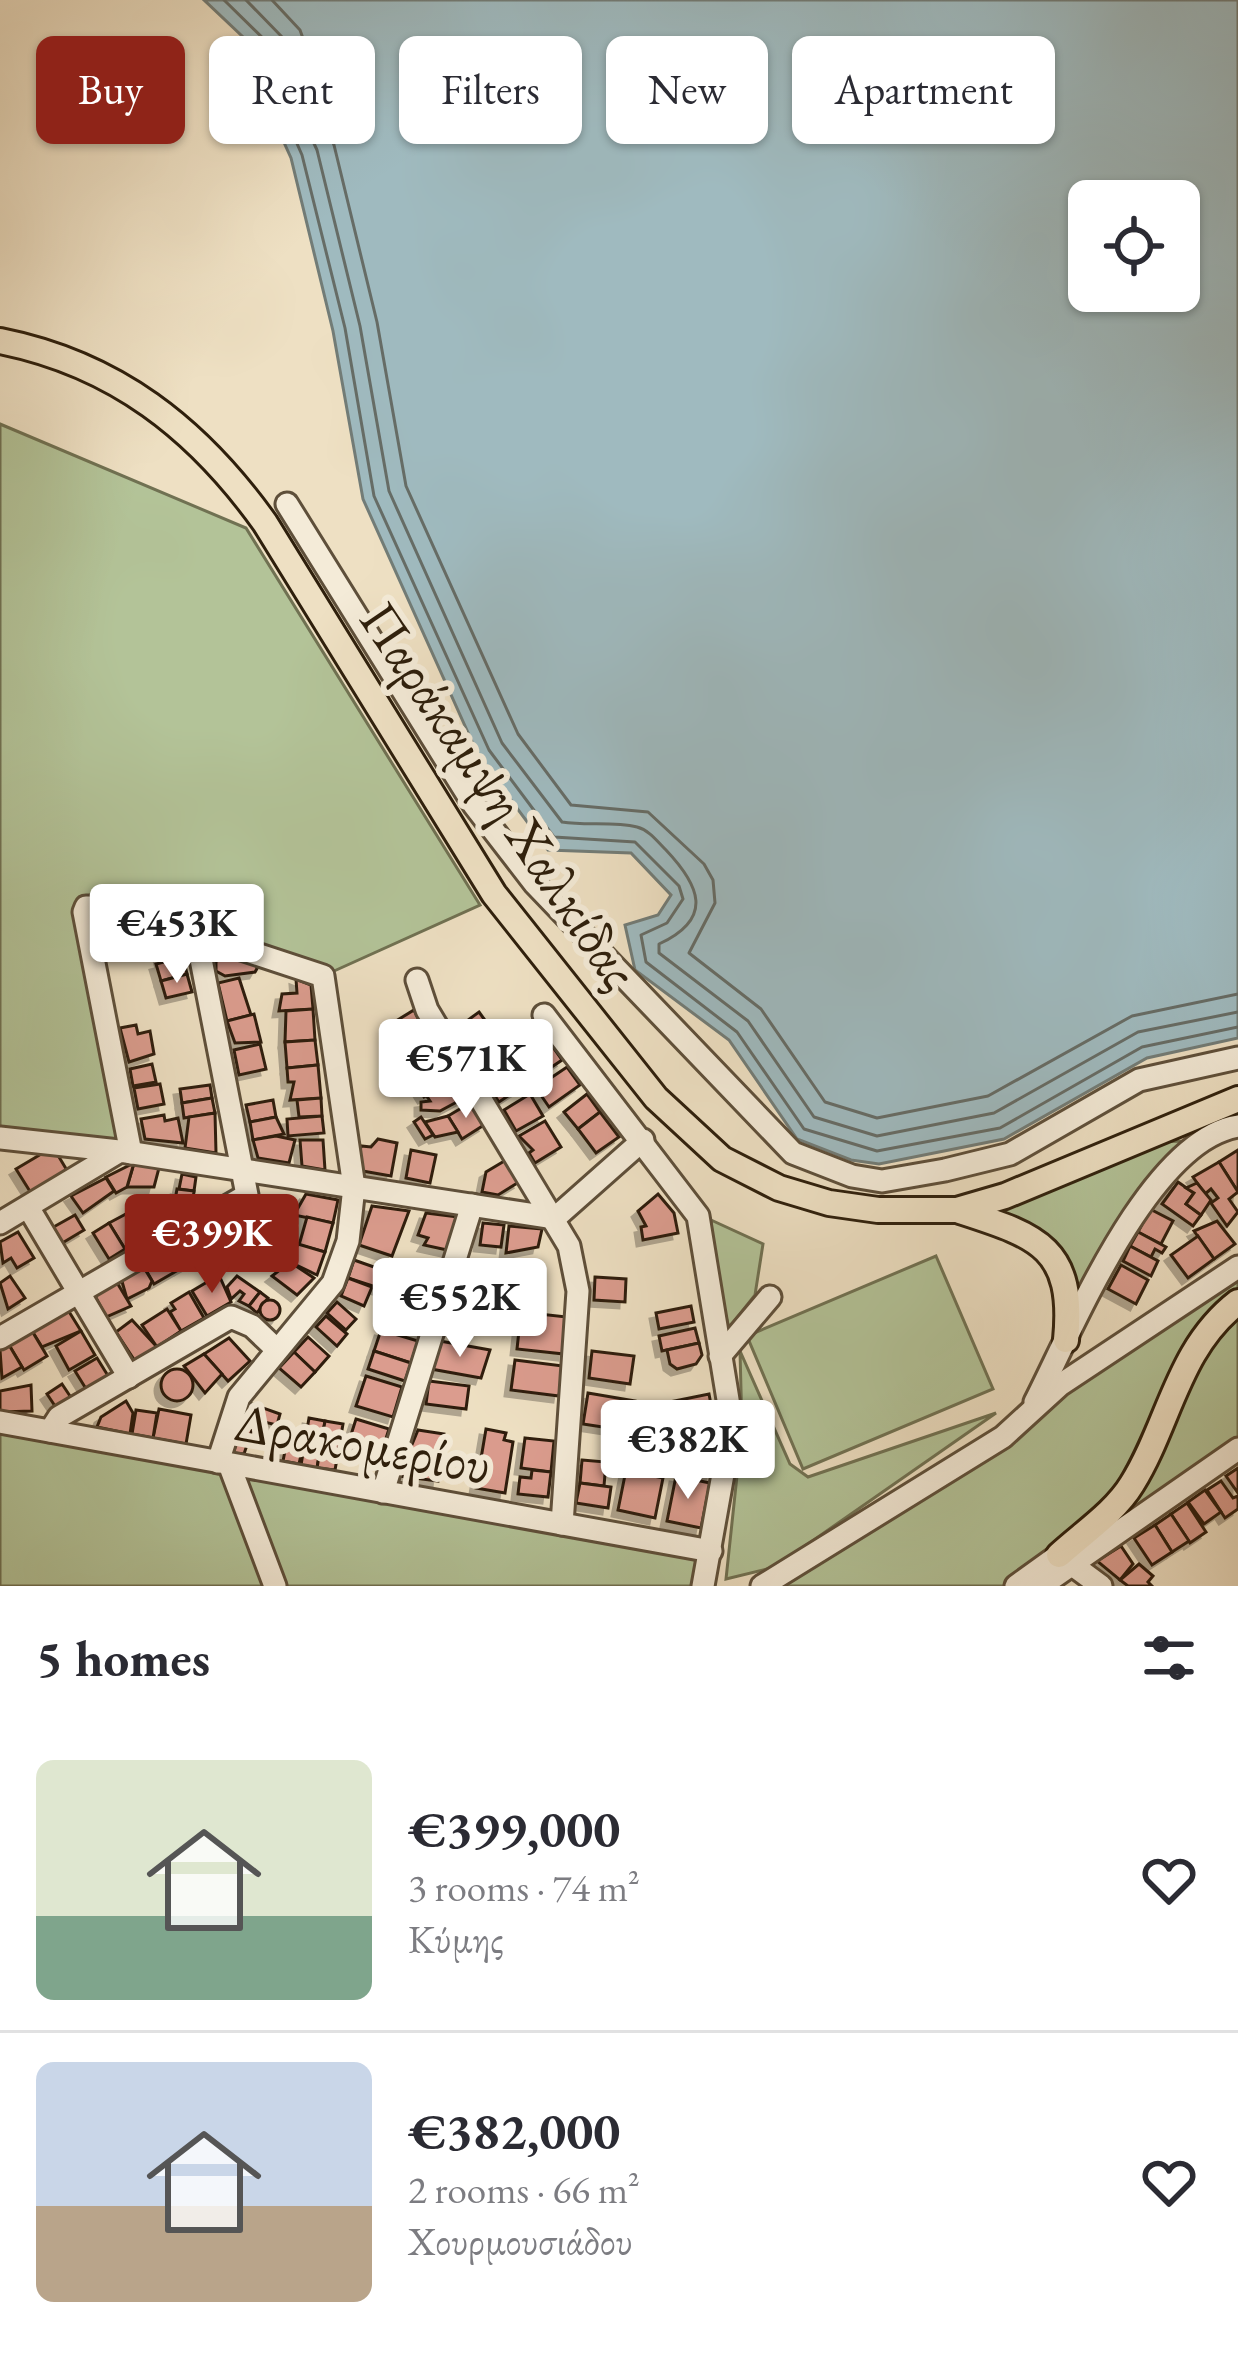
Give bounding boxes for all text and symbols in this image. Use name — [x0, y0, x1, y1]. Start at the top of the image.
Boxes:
chip: Buy — [36, 36, 185, 144]
chip: Rent — [209, 36, 375, 144]
chip: Filters — [399, 36, 582, 144]
chip: New — [606, 36, 768, 144]
chip: Apartment — [792, 36, 1055, 144]
map controls — [1068, 180, 1200, 312]
button: locate — [1068, 180, 1200, 312]
street label: Παράκαμψη Χαλκίδας — [344, 588, 656, 1002]
pin: €453K — [93, 884, 261, 986]
text: €453K — [117, 897, 237, 948]
pin: €571K — [382, 1019, 550, 1121]
text: €571K — [406, 1032, 526, 1083]
pin: €399K — [128, 1194, 296, 1296]
text: €399K — [152, 1207, 272, 1258]
pin: €552K — [376, 1258, 544, 1360]
text: €552K — [400, 1271, 520, 1322]
street label: Δρακομερίου — [230, 1386, 496, 1500]
pin: €382K — [604, 1400, 772, 1502]
text: €382K — [628, 1413, 748, 1464]
text: 5 homes — [36, 1625, 210, 1691]
icon: filters — [1136, 1625, 1202, 1691]
text: €399,000 — [408, 1796, 620, 1862]
icon: home — [132, 1808, 276, 1952]
icon: heart — [1136, 1847, 1202, 1913]
text: 3 rooms · 74 m² — [408, 1862, 640, 1913]
text: Κύμης — [408, 1913, 504, 1964]
text: €382,000 — [408, 2098, 620, 2164]
icon: home — [132, 2110, 276, 2254]
icon: heart — [1136, 2149, 1202, 2215]
text: 2 rooms · 66 m² — [408, 2164, 640, 2215]
text: Χουρμουσιάδου — [408, 2215, 633, 2266]

